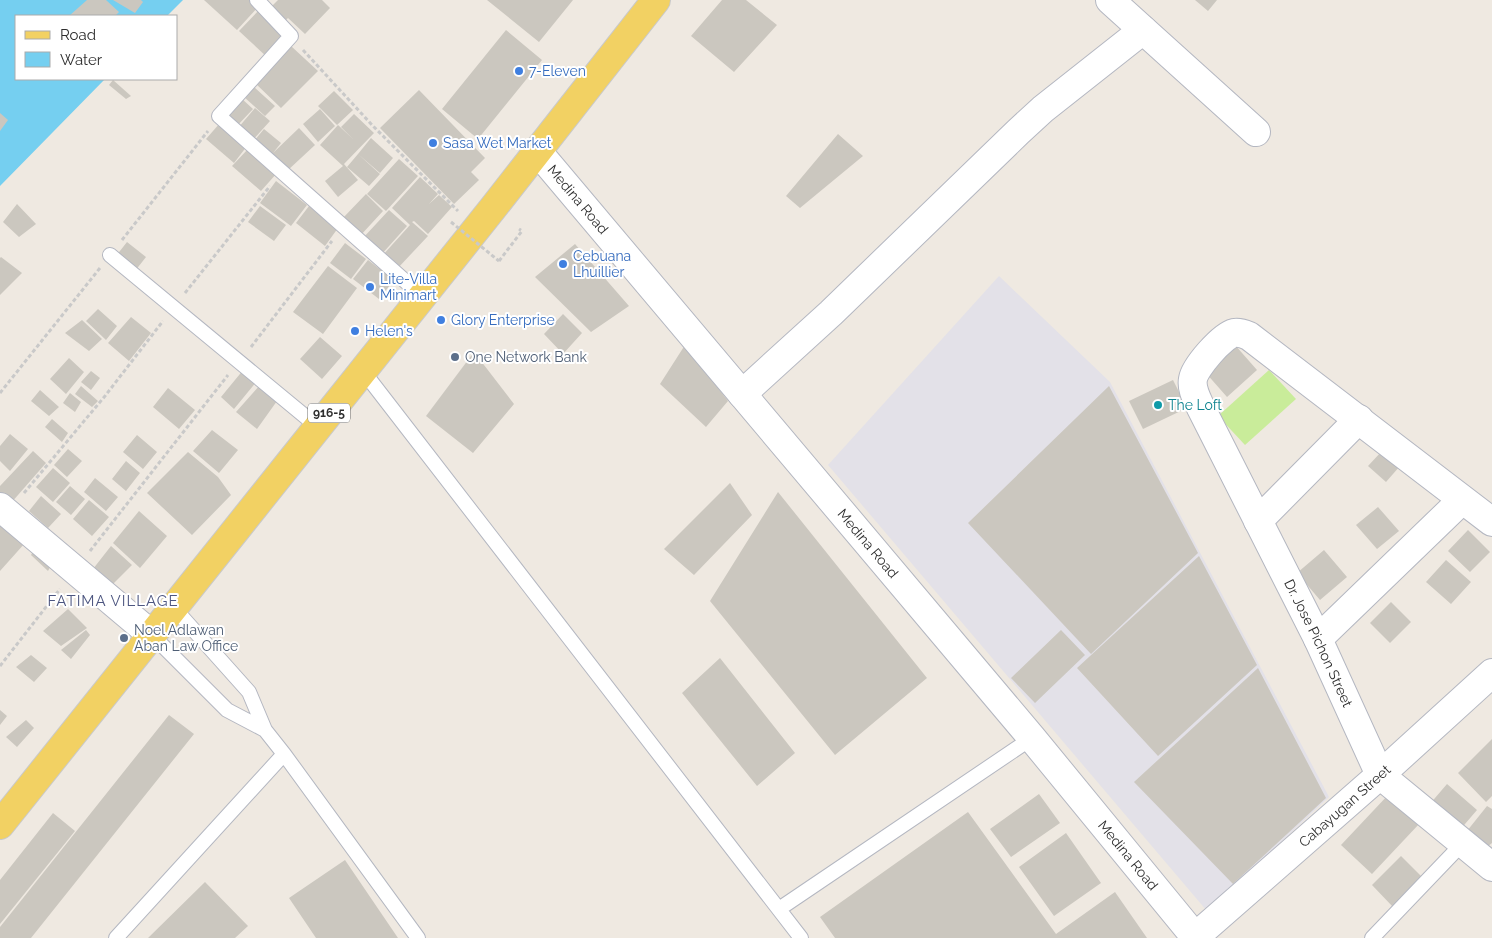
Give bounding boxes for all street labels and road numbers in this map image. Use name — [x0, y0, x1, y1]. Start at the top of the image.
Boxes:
street label: Medina Road — [544, 162, 612, 237]
road number: 916-5 — [308, 403, 350, 422]
street label: Medina Road — [834, 506, 902, 581]
street label: Dr. Jose Pichon Street — [1281, 577, 1356, 710]
street label: Cabayugan Street — [1296, 761, 1394, 850]
street label: Medina Road — [1095, 817, 1161, 893]

